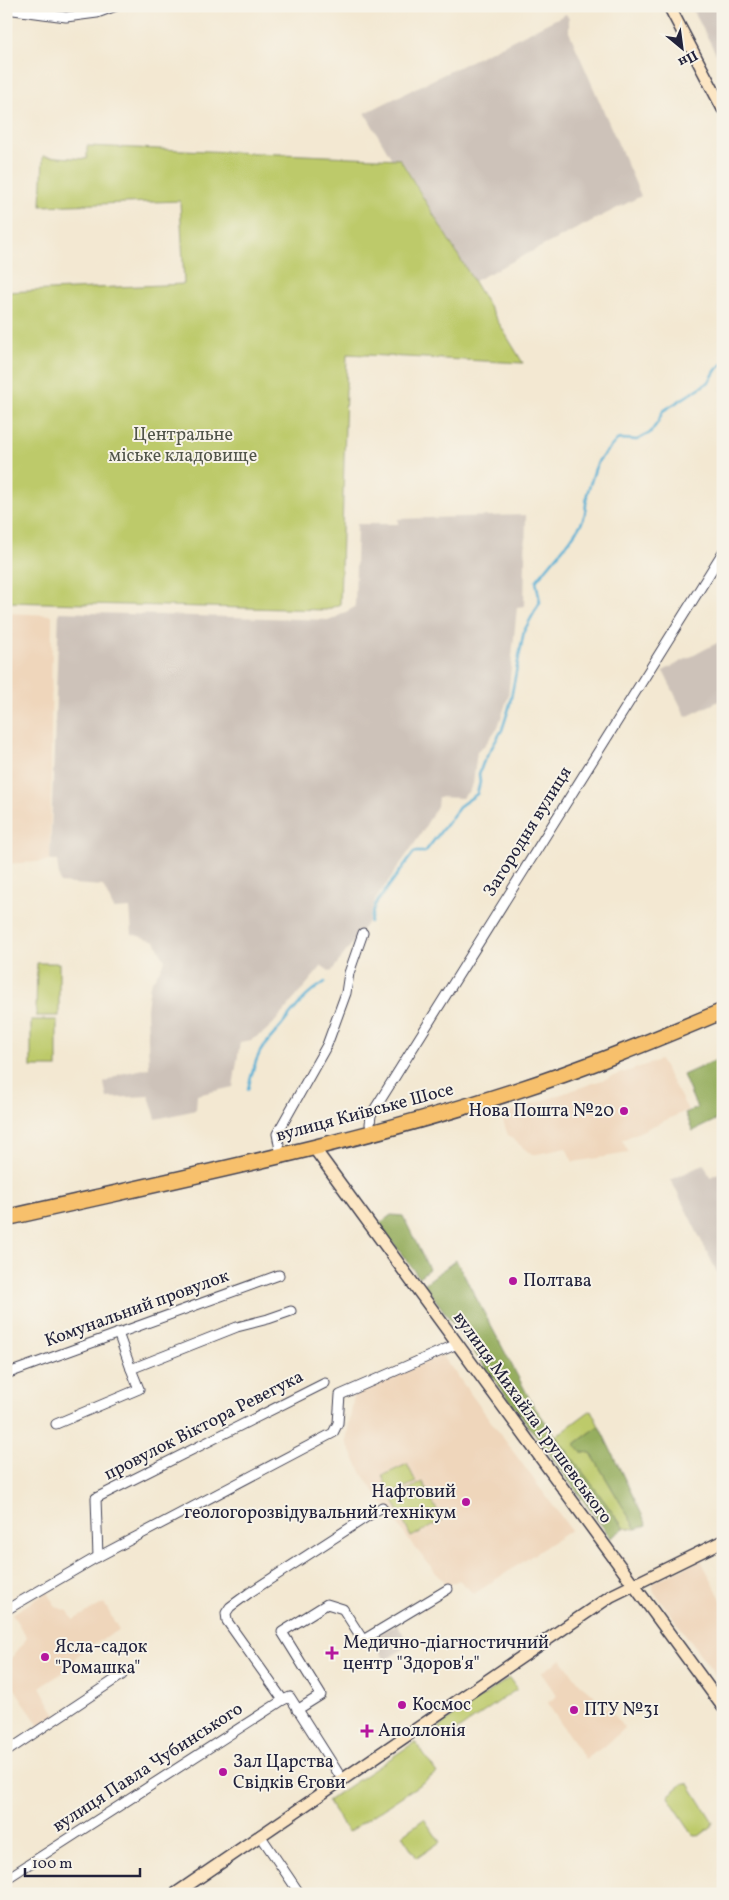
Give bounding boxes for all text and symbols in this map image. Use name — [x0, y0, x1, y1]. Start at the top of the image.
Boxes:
north arrow — [656, 22, 706, 72]
text: Пн — [674, 45, 701, 71]
park label: Центральне міське кладовище — [109, 423, 257, 469]
street label: Загородня вулиця — [478, 762, 578, 902]
street label: вулиця Київське Шосе — [273, 1077, 457, 1149]
place label: Нова Пошта №20 — [468, 1099, 614, 1124]
marker: Нова Пошта №20 — [618, 1105, 630, 1117]
street label: Комунальний провулок — [41, 1264, 233, 1354]
place label: Полтава — [523, 1269, 592, 1294]
marker: Полтава — [507, 1275, 519, 1287]
street label: вулиця Михайла Грушевського — [446, 1307, 618, 1529]
street label: провулок Віктора Ревегука — [100, 1365, 308, 1487]
place label: Нафтовий геологорозвідувальний технікум — [184, 1480, 456, 1526]
marker: Нафтовий геологорозвідувальний технікум — [460, 1496, 472, 1508]
place label: Медично-діагностичний центр "Здоров'я" — [343, 1631, 549, 1677]
place label: Ясла-садок "Ромашка" — [55, 1635, 148, 1681]
marker: Медично-діагностичний центр "Здоров'я" — [325, 1646, 339, 1660]
marker: Ясла-садок "Ромашка" — [39, 1651, 51, 1663]
place label: Космос — [412, 1693, 471, 1718]
street label: вулиця Павла Чубинського — [48, 1697, 248, 1839]
place label: ПТУ №31 — [584, 1698, 659, 1723]
marker: Космос — [396, 1699, 408, 1711]
marker: ПТУ №31 — [568, 1704, 580, 1716]
place label: Аполлонія — [378, 1719, 466, 1744]
marker: Аполлонія — [360, 1724, 374, 1738]
place label: Зал Царства Cвідків Єгови — [233, 1750, 346, 1796]
marker: Зал Царства Cвідків Єгови — [217, 1766, 229, 1778]
scale bar — [25, 1845, 140, 1877]
text: 100 m — [32, 1854, 72, 1875]

